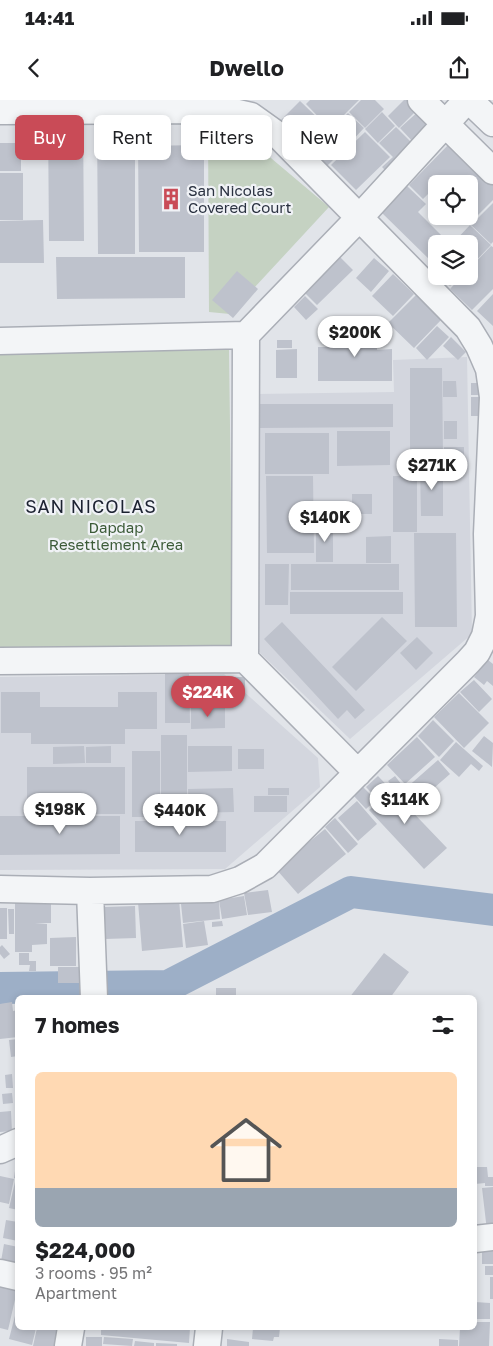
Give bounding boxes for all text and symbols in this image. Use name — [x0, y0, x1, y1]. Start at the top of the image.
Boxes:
text: 14:41 — [25, 6, 74, 29]
icon: back — [20, 54, 48, 82]
text: Dwello — [209, 54, 284, 81]
icon: share — [445, 54, 473, 82]
chip: Buy — [15, 115, 84, 160]
chip: Rent — [94, 115, 171, 160]
chip: Filters — [181, 115, 272, 160]
chip: New — [282, 115, 356, 160]
map controls — [428, 175, 478, 285]
button: locate — [428, 175, 478, 225]
place label: San Nicolas Covered Court — [188, 181, 292, 216]
building icon: San Nicolas Covered Court — [158, 186, 184, 212]
button: layers — [428, 235, 478, 285]
pin: $200K — [320, 316, 390, 358]
text: $200K — [329, 322, 381, 342]
pin: $271K — [397, 448, 467, 491]
text: $271K — [407, 455, 457, 475]
district label: SAN NICOLAS — [25, 495, 157, 517]
pin: $140K — [290, 500, 360, 543]
text: $140K — [300, 507, 350, 527]
park label: Dapdap Resettlement Area — [49, 518, 183, 553]
pin: $224K — [173, 676, 243, 718]
text: $224K — [182, 682, 234, 702]
pin: $114K — [370, 782, 440, 825]
text: $114K — [381, 789, 429, 809]
pin: $198K — [25, 792, 95, 835]
pin: $440K — [145, 794, 215, 836]
text: $198K — [35, 799, 85, 819]
text: $440K — [154, 800, 206, 820]
icon: filters — [429, 1011, 457, 1039]
text: 7 homes — [35, 1012, 120, 1038]
icon: home — [201, 1105, 291, 1195]
text: $224,000 — [35, 1237, 136, 1263]
text: 3 rooms · 95 m² — [35, 1263, 152, 1283]
text: Apartment — [35, 1283, 117, 1303]

